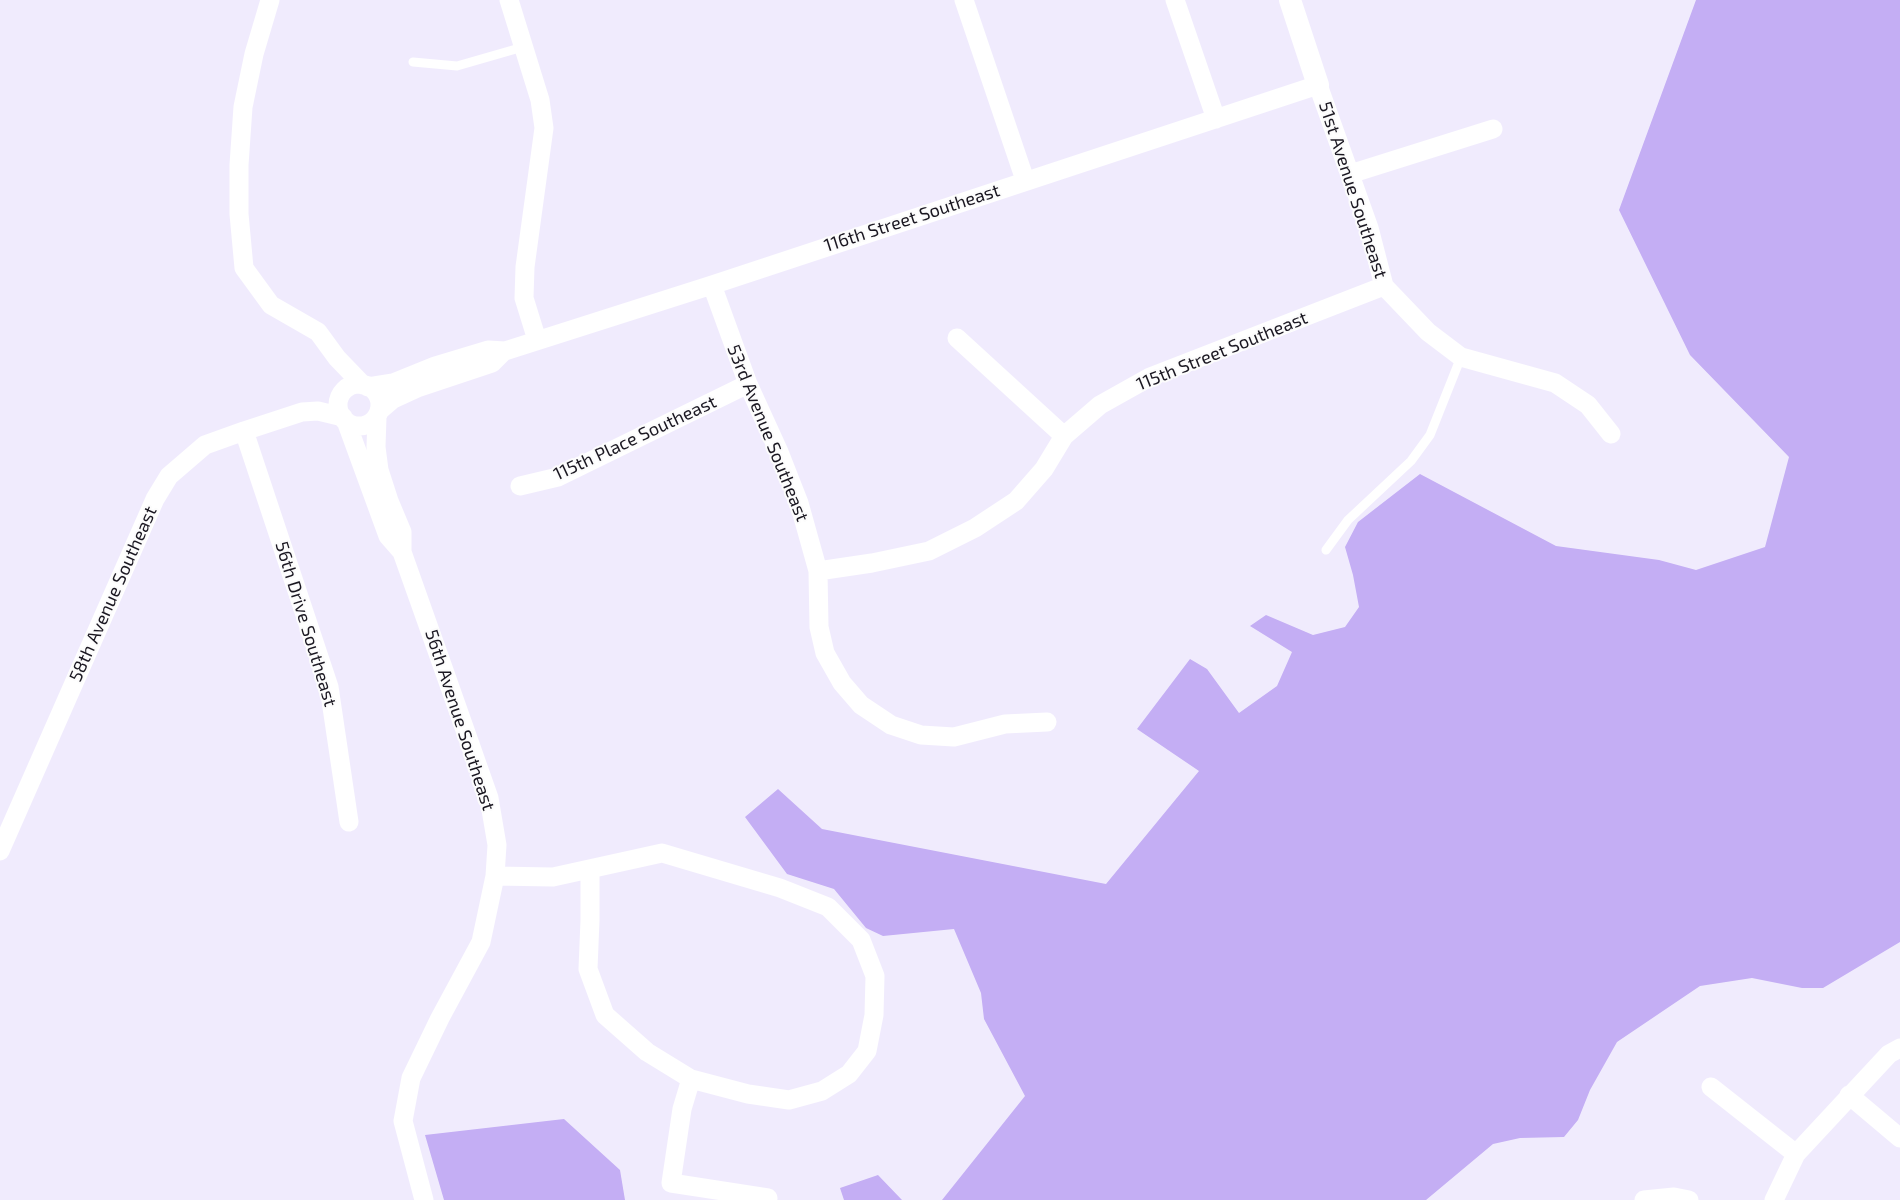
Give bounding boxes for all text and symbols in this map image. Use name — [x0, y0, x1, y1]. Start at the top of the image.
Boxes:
street label: 51st Avenue Southeast — [1314, 99, 1392, 281]
street label: 116th Street Southeast — [821, 179, 1003, 257]
street label: 115th Street Southeast — [1133, 307, 1311, 395]
street label: 53rd Avenue Southeast — [723, 341, 813, 525]
street label: 115th Place Southeast — [550, 391, 720, 485]
street label: 58th Avenue Southeast — [65, 503, 161, 685]
street label: 56th Drive Southeast — [271, 539, 341, 709]
street label: 56th Avenue Southeast — [421, 627, 499, 813]

